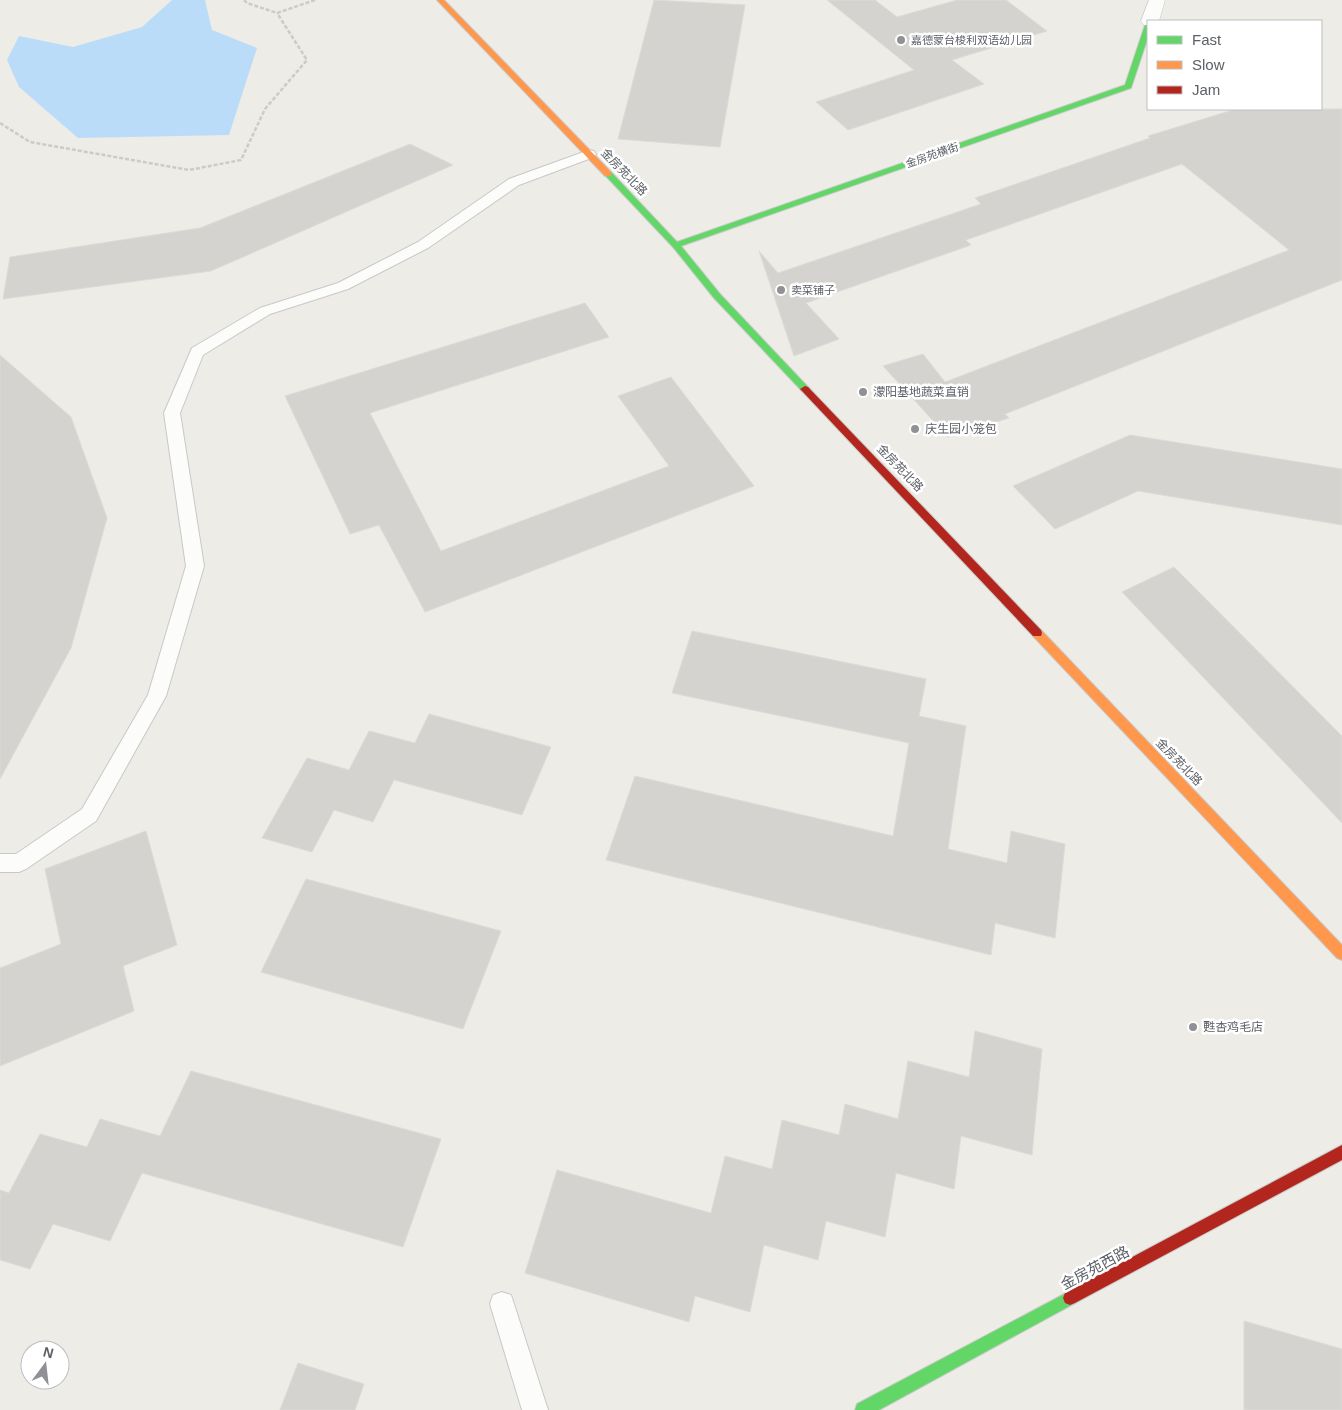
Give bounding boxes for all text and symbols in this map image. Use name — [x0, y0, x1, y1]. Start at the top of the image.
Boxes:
legend — [1147, 20, 1322, 110]
text: Fast — [1192, 31, 1222, 48]
marker: 嘉德蒙台梭利双语幼儿园 — [895, 34, 907, 46]
place label: 嘉德蒙台梭利双语幼儿园 — [911, 34, 1032, 46]
text: Slow — [1192, 56, 1225, 73]
text: Jam — [1192, 81, 1220, 98]
street label: 金房苑横街 — [904, 140, 960, 170]
street label: 金房苑北路 — [598, 146, 650, 198]
marker: 卖菜铺子 — [775, 284, 787, 296]
place label: 卖菜铺子 — [791, 284, 835, 296]
place label: 濛阳基地蔬菜直销 — [873, 385, 969, 399]
marker: 濛阳基地蔬菜直销 — [857, 386, 869, 398]
place label: 庆生园小笼包 — [925, 422, 997, 436]
marker: 庆生园小笼包 — [909, 423, 921, 435]
street label: 金房苑北路 — [874, 442, 926, 494]
street label: 金房苑北路 — [1153, 736, 1205, 788]
place label: 甦杏鸡毛店 — [1203, 1020, 1263, 1034]
marker: 甦杏鸡毛店 — [1187, 1021, 1199, 1033]
street label: 金房苑西路 — [1058, 1242, 1132, 1293]
north arrow — [20, 1340, 70, 1390]
text: N — [41, 1343, 55, 1361]

